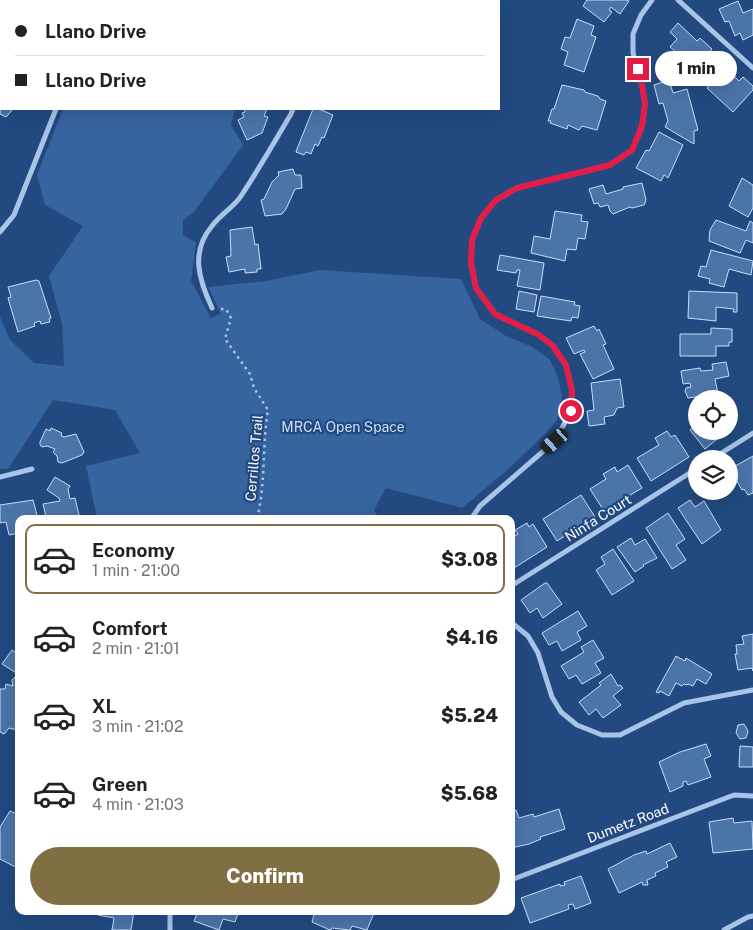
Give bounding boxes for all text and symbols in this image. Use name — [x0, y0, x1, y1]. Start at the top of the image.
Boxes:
text: Llano Drive — [45, 20, 146, 42]
callout: 1 min — [656, 52, 738, 86]
route end — [627, 58, 649, 80]
text: 1 min — [676, 59, 716, 78]
text: Llano Drive — [45, 69, 146, 91]
map controls — [688, 390, 738, 500]
button: locate — [688, 390, 738, 440]
route start — [560, 400, 582, 422]
street label: Cerrillos Trail — [242, 414, 266, 502]
park label: MRCA Open Space — [281, 419, 405, 435]
car — [538, 425, 571, 457]
button: layers — [688, 450, 738, 500]
street label: Ninfa Court — [562, 491, 634, 545]
icon: car — [32, 537, 77, 582]
text: Economy — [92, 539, 175, 561]
text: $3.08 — [441, 548, 498, 570]
text: 1 min · 21:00 — [92, 561, 180, 580]
icon: car — [32, 615, 77, 660]
text: Comfort — [92, 617, 168, 639]
text: $4.16 — [445, 626, 498, 648]
text: 2 min · 21:01 — [92, 639, 180, 658]
icon: car — [32, 693, 77, 738]
text: XL — [92, 695, 117, 717]
text: $5.24 — [441, 704, 498, 726]
text: 3 min · 21:02 — [92, 717, 183, 736]
icon: car — [32, 771, 77, 816]
text: Green — [92, 773, 147, 795]
text: $5.68 — [440, 782, 498, 804]
text: 4 min · 21:03 — [92, 795, 184, 814]
street label: Dumetz Road — [585, 800, 671, 846]
button: Confirm — [30, 847, 500, 905]

